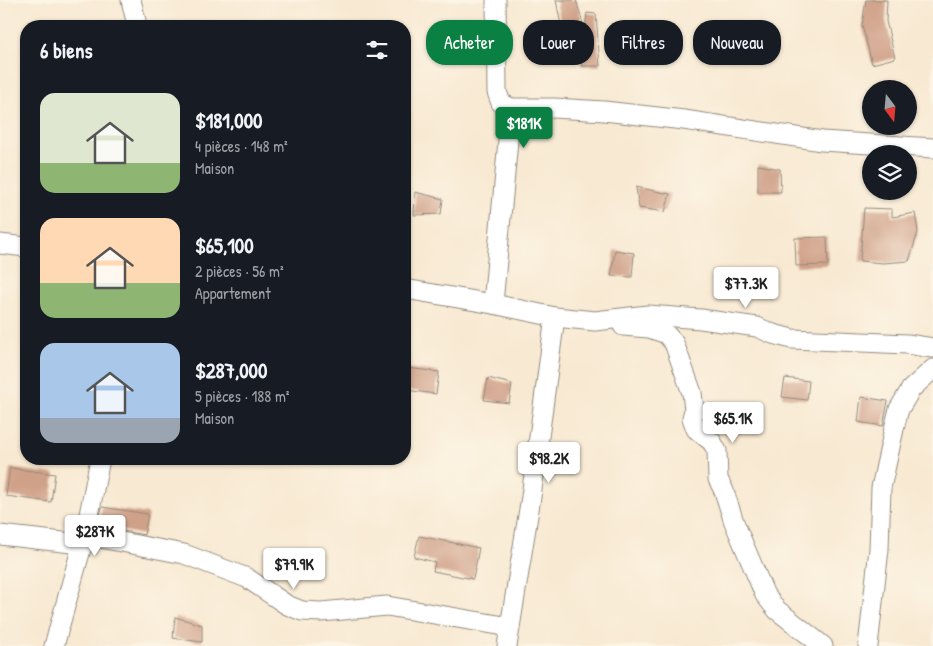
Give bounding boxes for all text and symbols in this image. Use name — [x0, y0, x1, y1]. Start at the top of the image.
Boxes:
chip: Acheter — [426, 20, 513, 65]
chip: Louer — [523, 20, 594, 65]
chip: Filtres — [604, 20, 683, 65]
chip: Nouveau — [693, 20, 781, 65]
text: 6 biens — [40, 36, 93, 65]
icon: filters — [363, 36, 391, 64]
north arrow — [862, 80, 918, 135]
map controls — [862, 80, 917, 200]
text: $181,000 — [195, 106, 262, 135]
pin: $181K — [489, 106, 559, 149]
text: $181K — [506, 112, 542, 134]
icon: home — [80, 113, 140, 173]
text: 4 pièces · 148 m² — [195, 135, 288, 157]
button: layers — [862, 145, 917, 200]
text: Maison — [195, 157, 234, 179]
text: $65,100 — [195, 231, 254, 260]
icon: home — [80, 238, 140, 298]
text: 2 pièces · 56 m² — [195, 260, 284, 282]
pin: $77.3K — [705, 266, 787, 309]
text: $77.3K — [725, 272, 767, 294]
text: Appartement — [195, 282, 271, 304]
text: $287,000 — [195, 356, 267, 385]
icon: home — [80, 363, 140, 423]
text: 5 pièces · 188 m² — [195, 385, 289, 407]
pin: $65.1K — [692, 402, 774, 444]
text: Maison — [195, 407, 234, 429]
text: $65.1K — [714, 407, 752, 429]
pin: $98.2K — [508, 442, 590, 484]
text: $98.2K — [529, 447, 569, 469]
pin: $287K — [60, 514, 130, 557]
text: $287K — [76, 520, 114, 542]
pin: $79.9K — [253, 548, 335, 590]
text: $79.9K — [274, 553, 314, 575]

